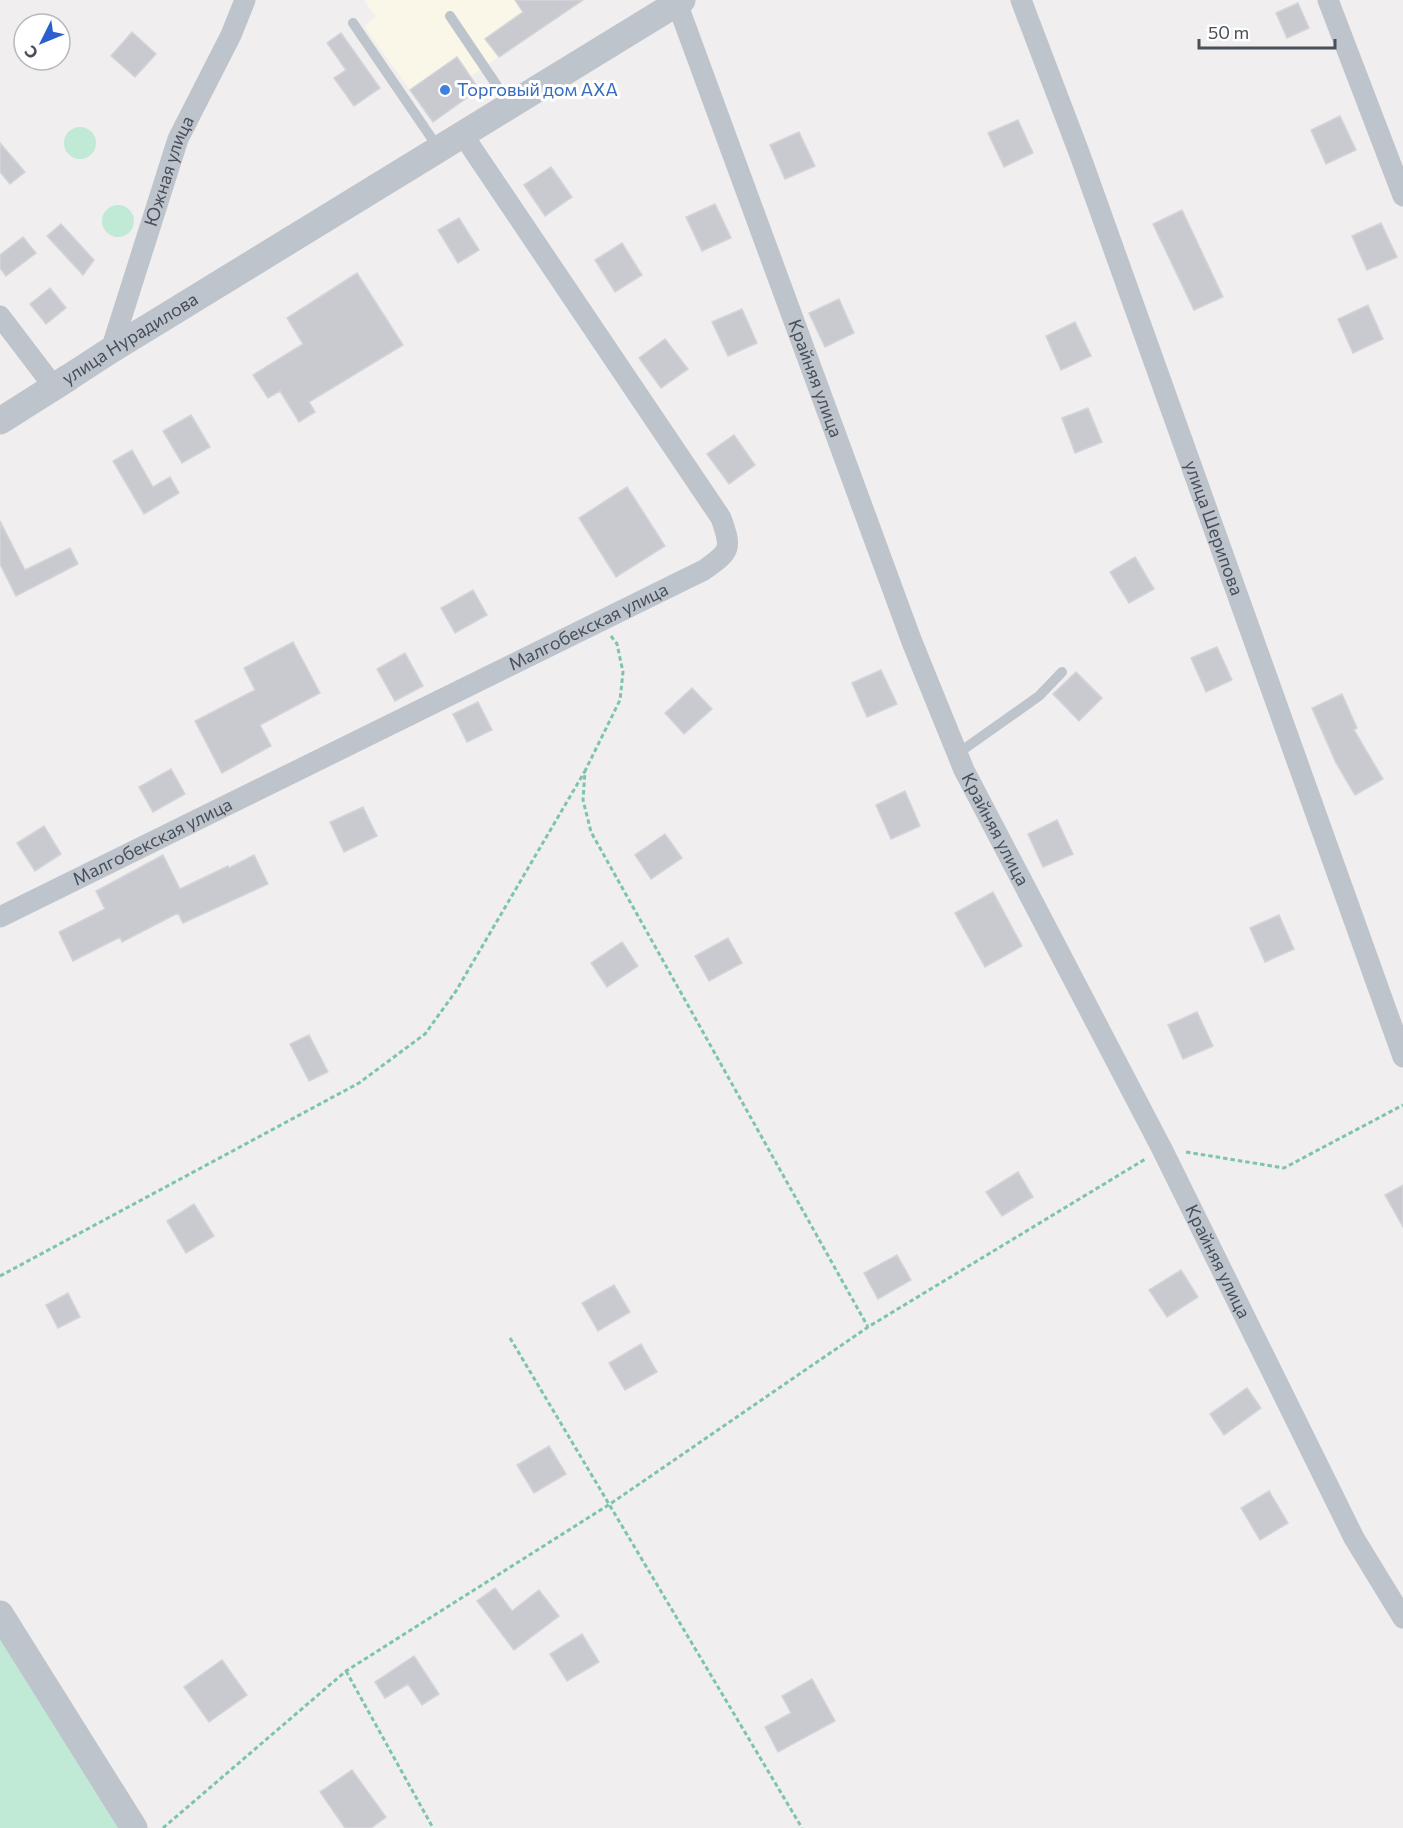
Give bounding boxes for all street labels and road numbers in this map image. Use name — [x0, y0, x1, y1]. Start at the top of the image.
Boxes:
street label: Южная улица — [139, 112, 198, 229]
street label: улица Нурадилова — [57, 287, 202, 389]
street label: Крайняя улица — [784, 316, 848, 440]
street label: улица Шерипова — [1180, 457, 1249, 598]
street label: Малгобекская улица — [505, 578, 671, 675]
street label: Крайняя улица — [957, 769, 1034, 889]
street label: Малгобекская улица — [69, 792, 235, 890]
street label: Крайняя улица — [1181, 1200, 1256, 1322]

